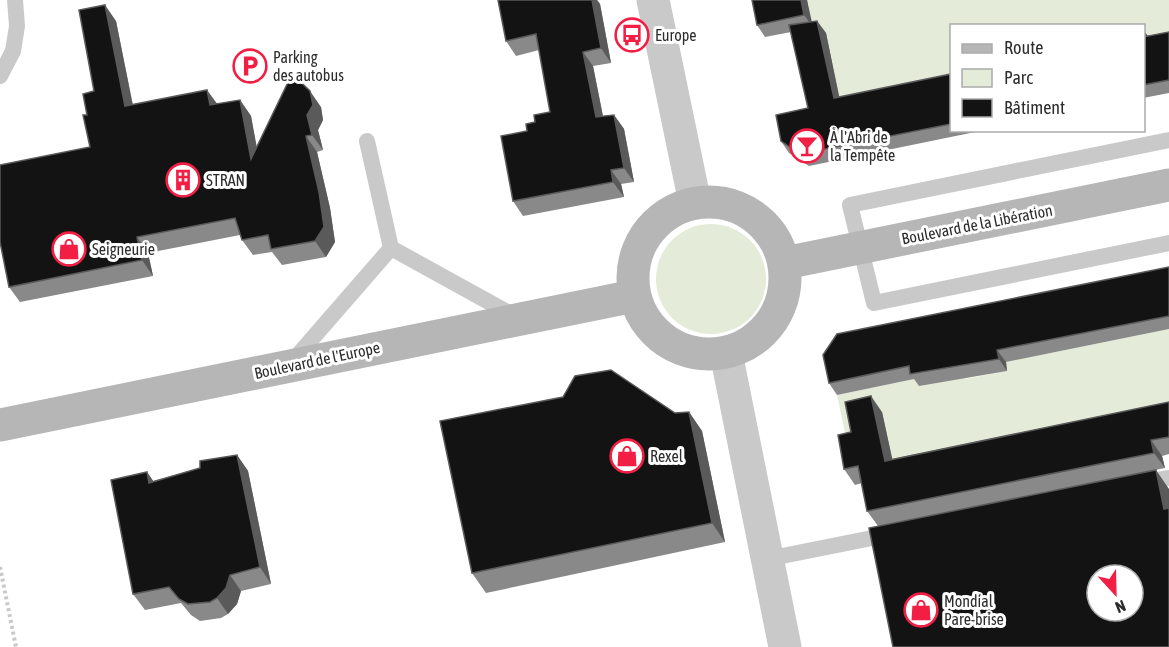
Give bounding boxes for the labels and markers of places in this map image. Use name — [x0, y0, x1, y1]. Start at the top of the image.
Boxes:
bus stop icon: Europe — [614, 17, 650, 53]
place label: Europe — [655, 26, 697, 45]
parking icon: Parking des autobus — [232, 48, 268, 84]
place label: Parking des autobus — [273, 48, 344, 84]
bar icon: À l'Abri de la Tempête — [789, 128, 825, 164]
place label: À l'Abri de la Tempête — [830, 128, 895, 165]
building icon: STRAN — [165, 162, 201, 198]
place label: STRAN — [206, 171, 245, 189]
shop icon: Seigneurie — [51, 231, 87, 267]
place label: Seigneurie — [92, 240, 155, 259]
shop icon: Rexel — [609, 438, 645, 474]
place label: Rexel — [650, 447, 684, 465]
shop icon: Mondial Pare-brise — [903, 592, 939, 628]
place label: Mondial Pare-brise — [944, 592, 1004, 628]

